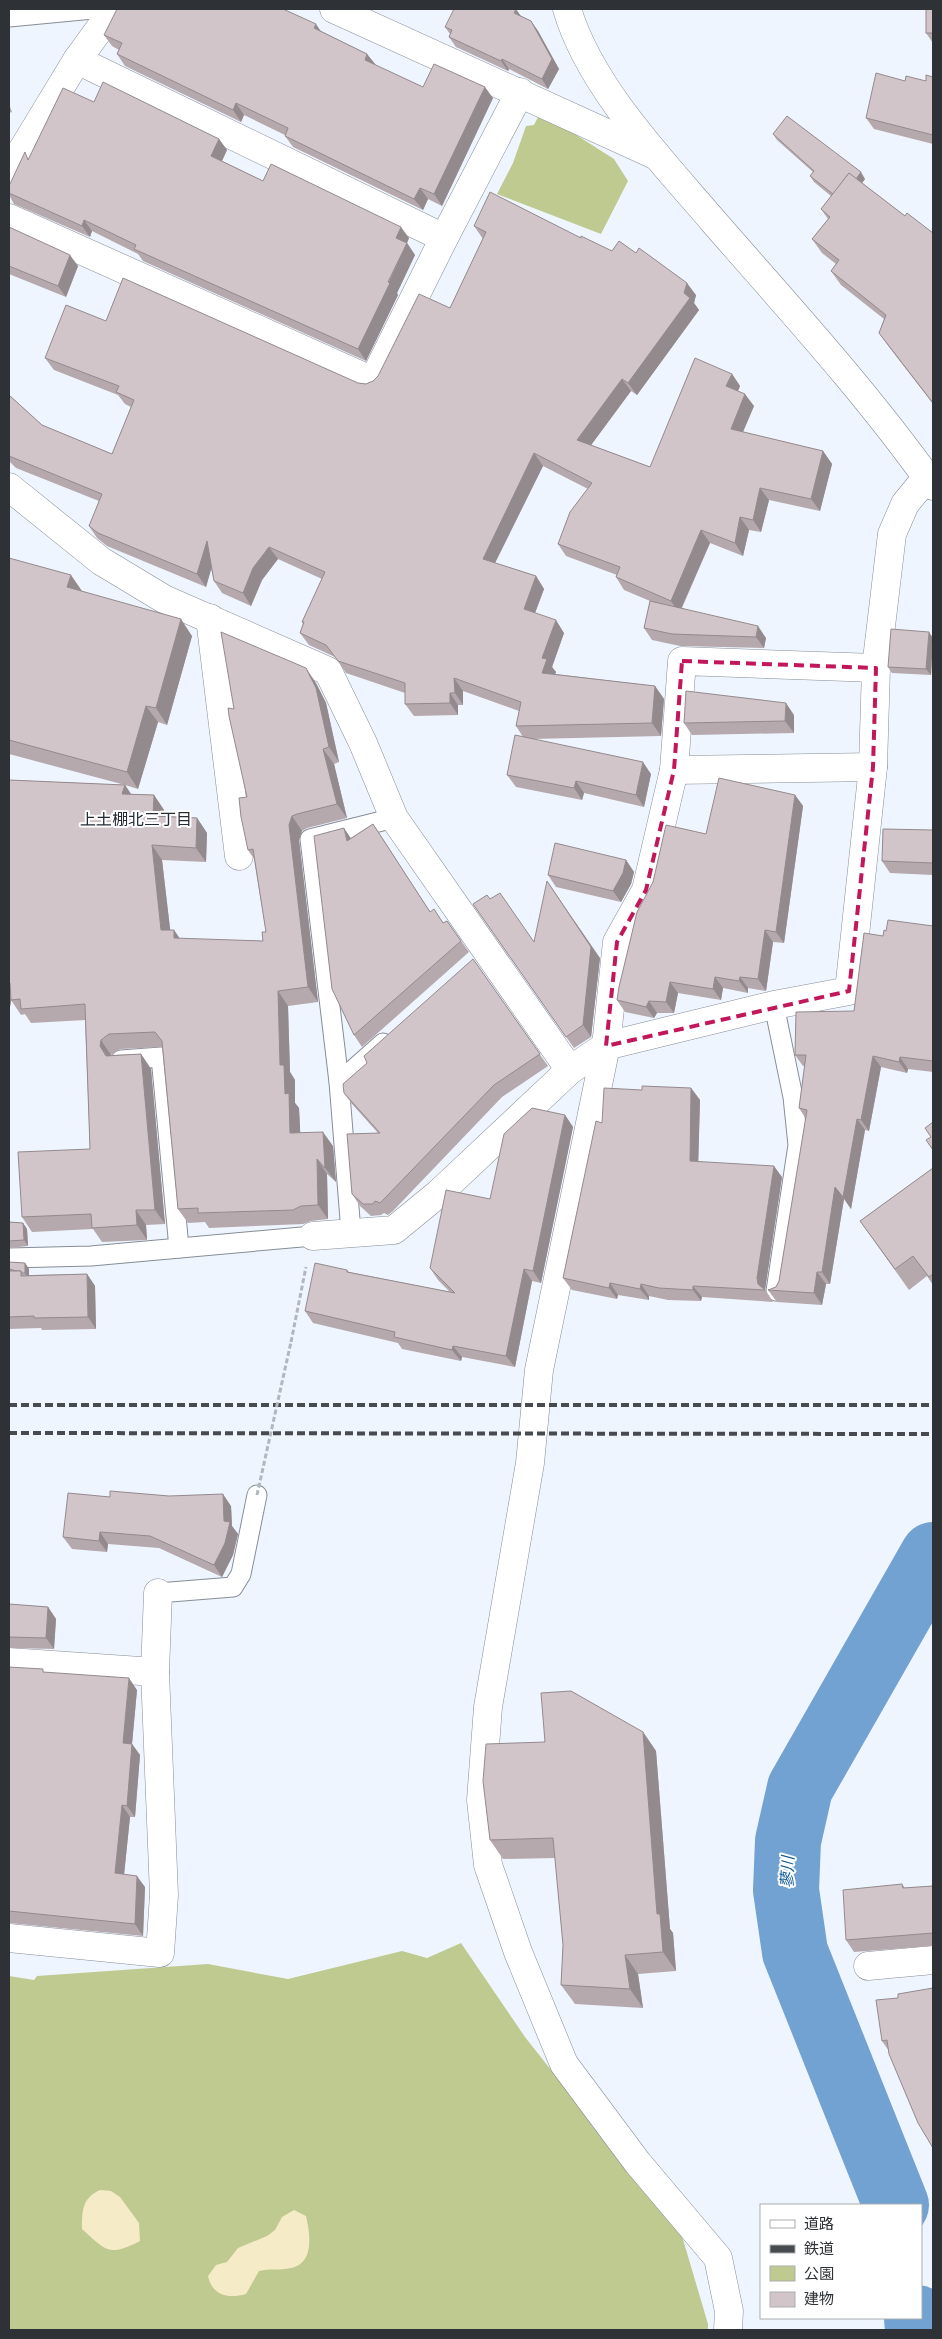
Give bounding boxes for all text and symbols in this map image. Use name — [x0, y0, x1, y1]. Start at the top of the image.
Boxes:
district label: 上土棚北三丁目 — [80, 809, 192, 829]
water label: 蓼川 — [776, 1854, 798, 1888]
legend — [760, 2204, 922, 2319]
text: 道路 — [804, 2214, 834, 2233]
text: 鉄道 — [804, 2239, 834, 2258]
text: 公園 — [804, 2264, 834, 2283]
text: 建物 — [804, 2289, 834, 2308]

